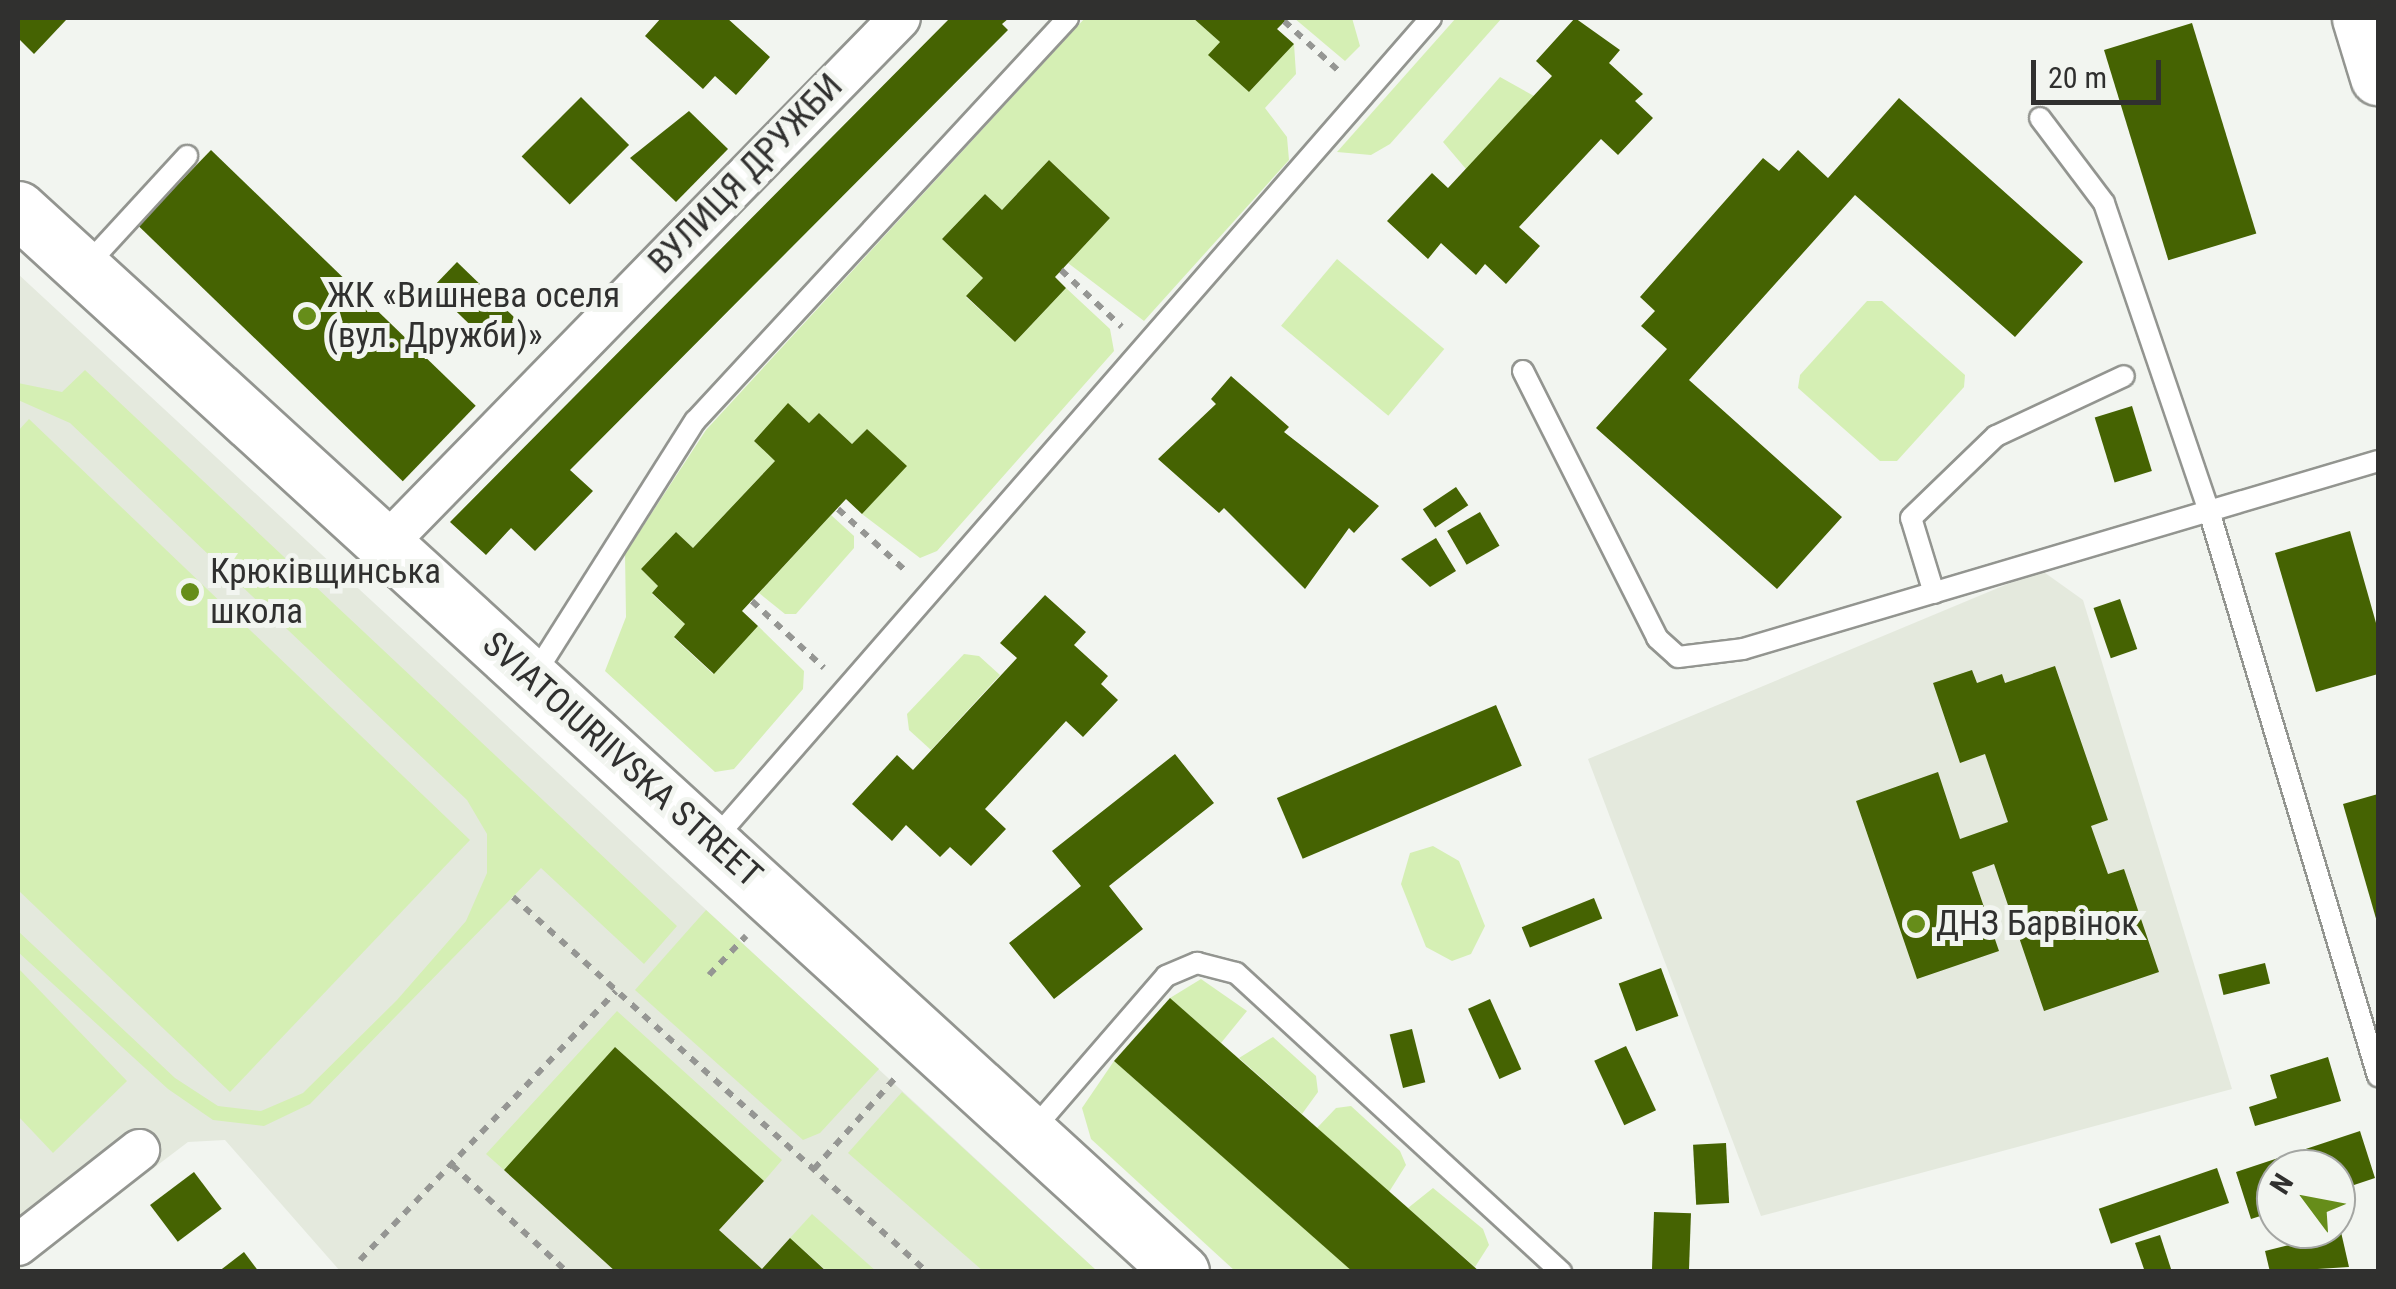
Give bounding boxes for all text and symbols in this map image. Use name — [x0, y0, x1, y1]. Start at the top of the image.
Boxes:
scale bar — [2036, 40, 2166, 102]
text: 20 m — [2048, 60, 2107, 95]
street label: ВУЛИЦЯ ДРУЖБИ — [640, 66, 852, 282]
place label: ЖК «Вишнева оселя (вул. Дружби)» — [327, 275, 620, 357]
marker: ЖК «Вишнева оселя (вул. Дружби)» — [296, 305, 318, 327]
place label: Крюківщинська школа — [210, 551, 441, 633]
marker: Крюківщинська школа — [179, 581, 201, 603]
street label: SVIATOIURIIVSKA STREET — [474, 623, 770, 897]
place label: ДНЗ Барвінок — [1936, 903, 2138, 945]
marker: ДНЗ Барвінок — [1905, 913, 1927, 935]
north arrow — [2256, 1149, 2356, 1249]
text: N — [2263, 1168, 2300, 1200]

